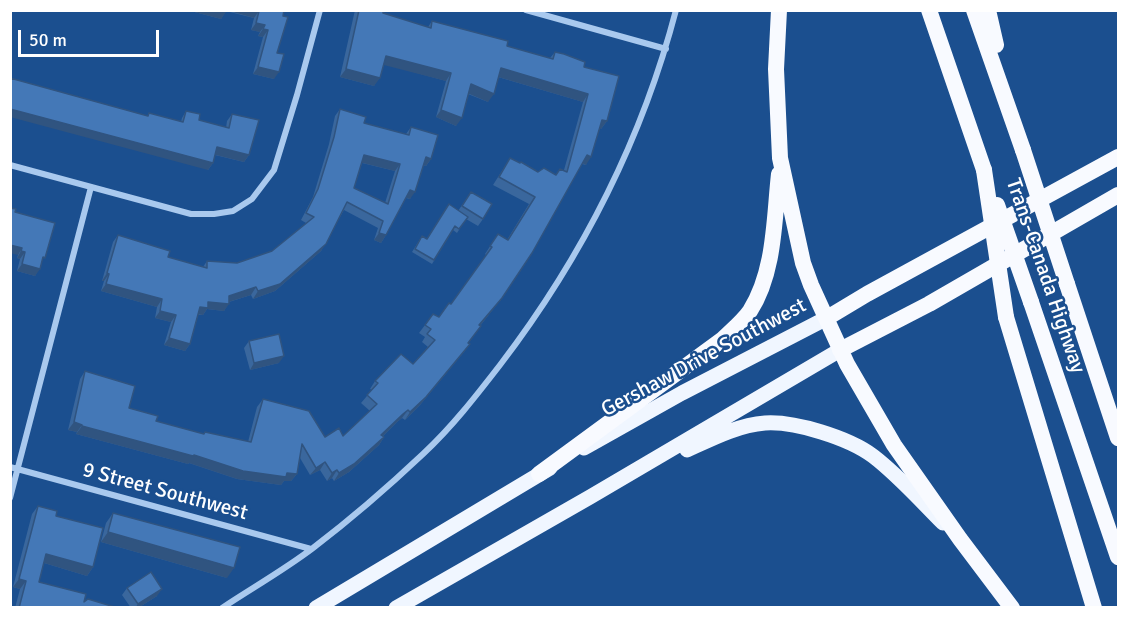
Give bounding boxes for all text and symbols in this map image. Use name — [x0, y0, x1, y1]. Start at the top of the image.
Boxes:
scale bar — [21, 18, 162, 56]
text: 50 m — [29, 29, 67, 51]
street label: Trans-Canada Highway — [1000, 175, 1090, 377]
street label: Gershaw Drive Southwest — [597, 293, 811, 423]
street label: 9 Street Southwest — [80, 458, 250, 526]

